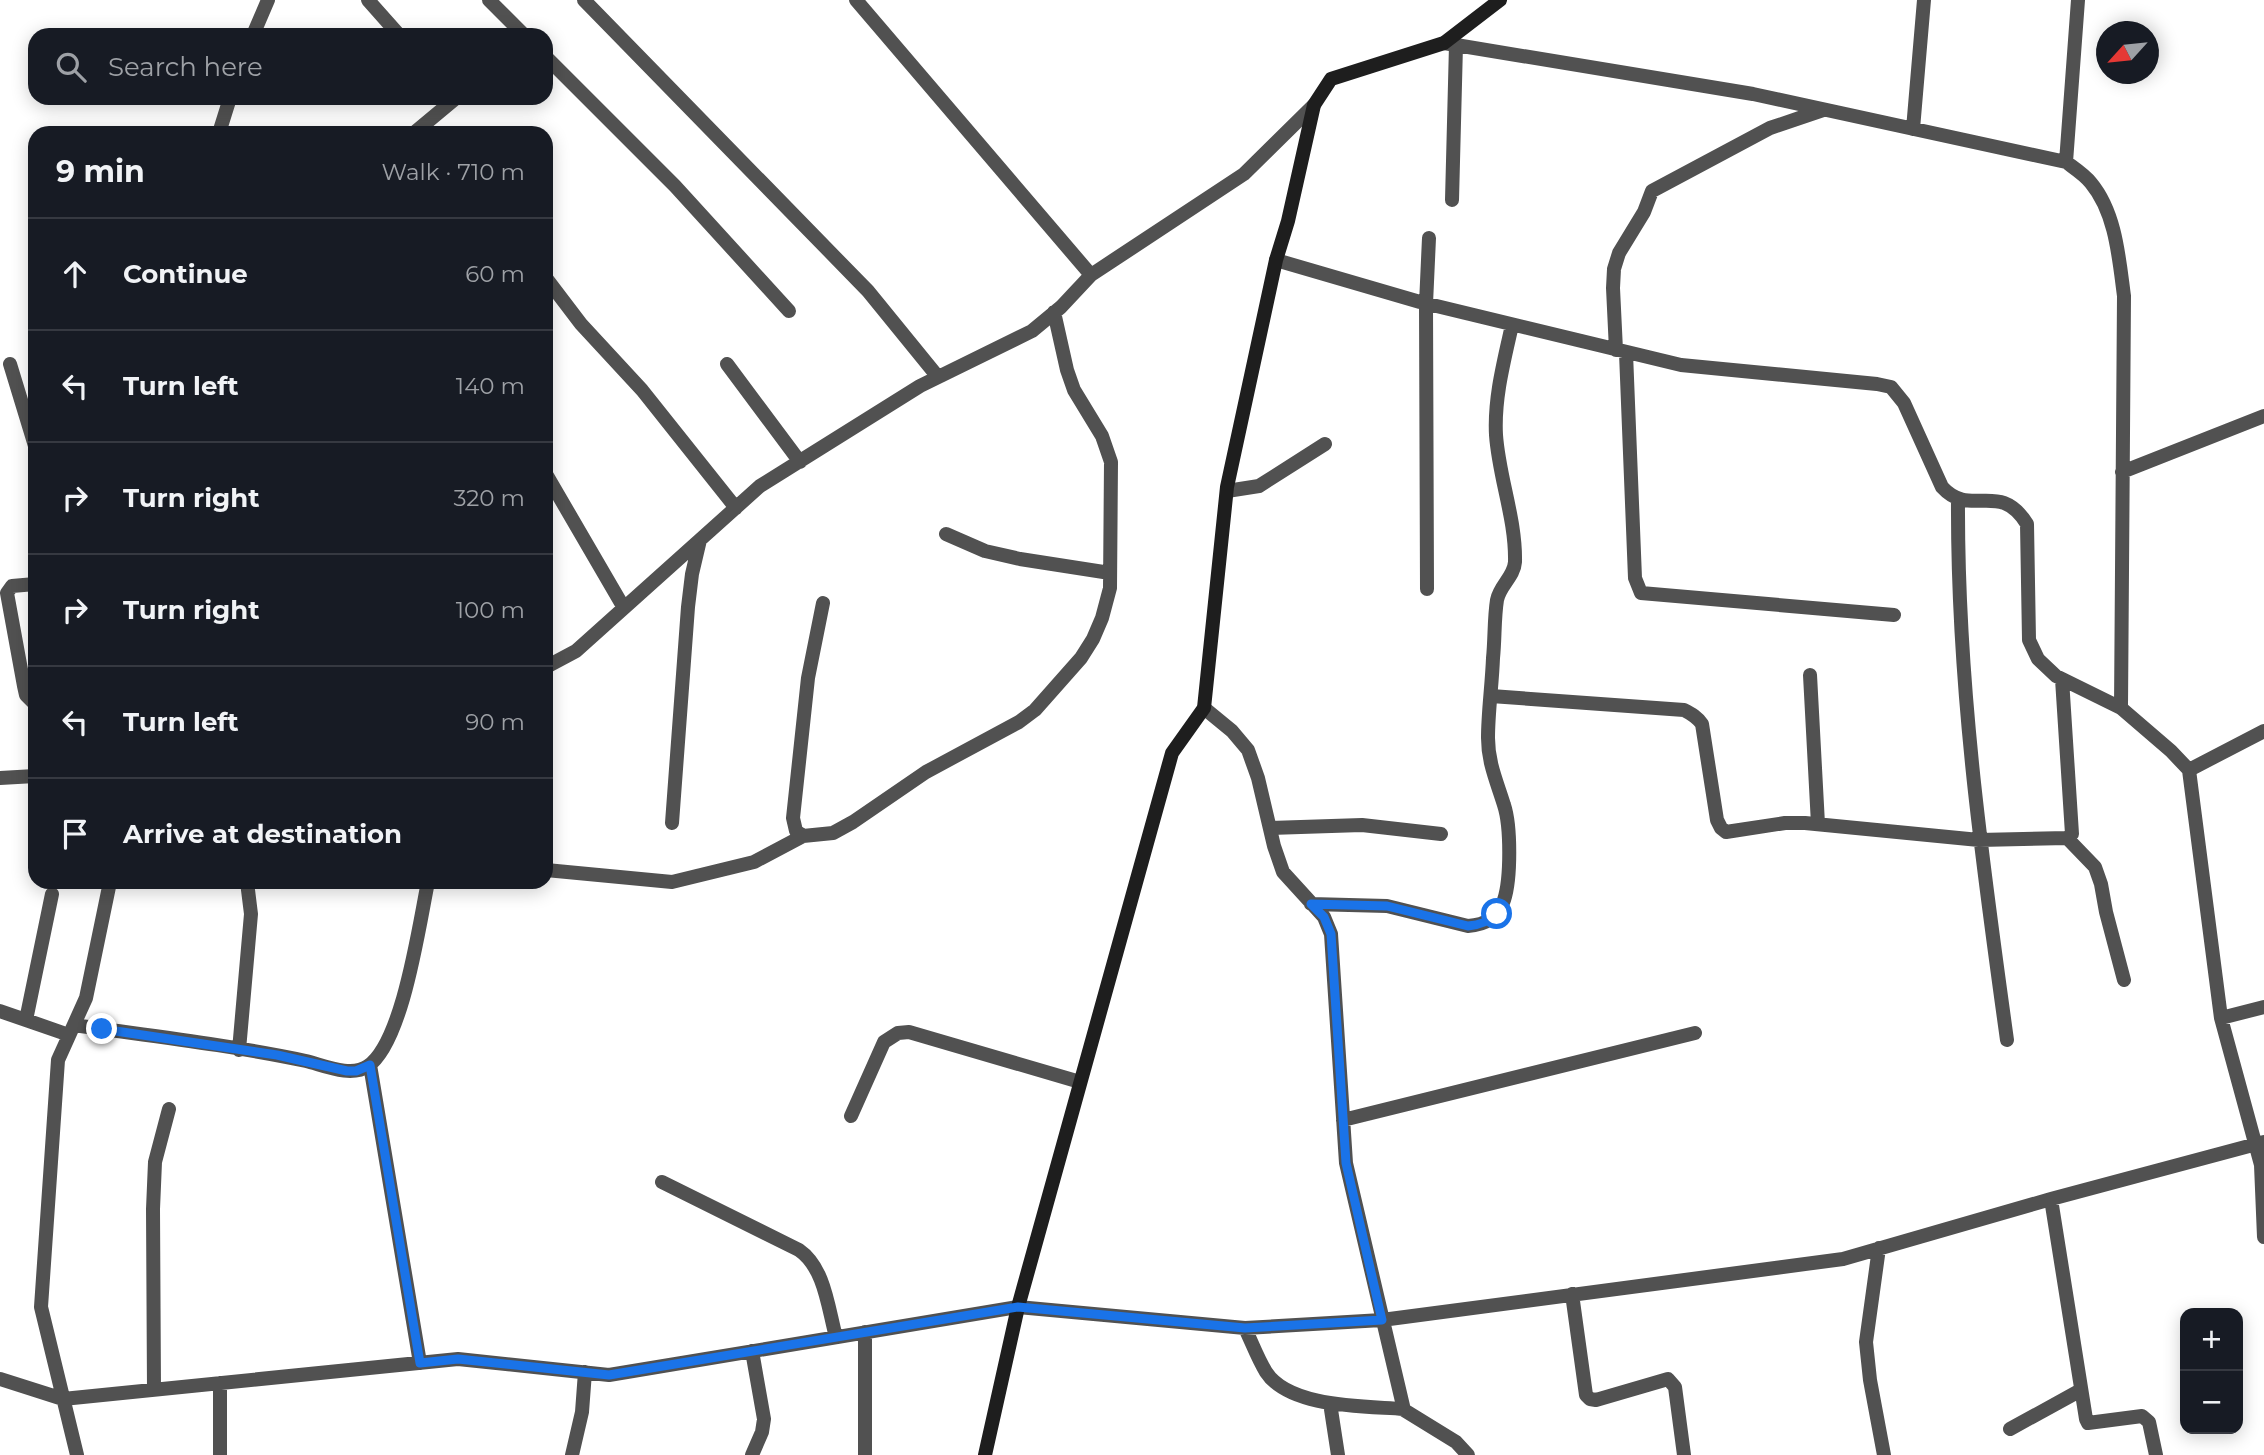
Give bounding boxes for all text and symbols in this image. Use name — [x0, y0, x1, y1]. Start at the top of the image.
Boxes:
north arrow — [2096, 21, 2159, 84]
search box — [28, 28, 553, 105]
icon: search — [52, 48, 90, 86]
text: Search here — [108, 51, 263, 83]
text: 9 min — [56, 153, 145, 190]
text: Walk · 710 m — [382, 158, 525, 186]
icon: ahead — [56, 255, 94, 293]
text: Continue — [123, 258, 248, 290]
text: 60 m — [465, 260, 525, 288]
icon: left — [56, 367, 94, 405]
text: Turn left — [123, 370, 239, 402]
text: 140 m — [456, 372, 525, 400]
icon: right — [56, 479, 94, 517]
text: Turn right — [123, 482, 259, 514]
text: 320 m — [453, 484, 525, 512]
icon: right — [56, 591, 94, 629]
text: Turn right — [123, 594, 259, 626]
text: 100 m — [456, 596, 525, 624]
icon: left — [56, 703, 94, 741]
text: Turn left — [123, 706, 239, 738]
text: 90 m — [465, 708, 525, 736]
icon: arrive — [56, 815, 94, 853]
text: Arrive at destination — [123, 818, 402, 850]
route start — [1481, 898, 1512, 929]
route end — [86, 1013, 117, 1044]
map controls — [2180, 1308, 2243, 1434]
button: + — [2180, 1308, 2243, 1371]
button: − — [2180, 1371, 2243, 1434]

